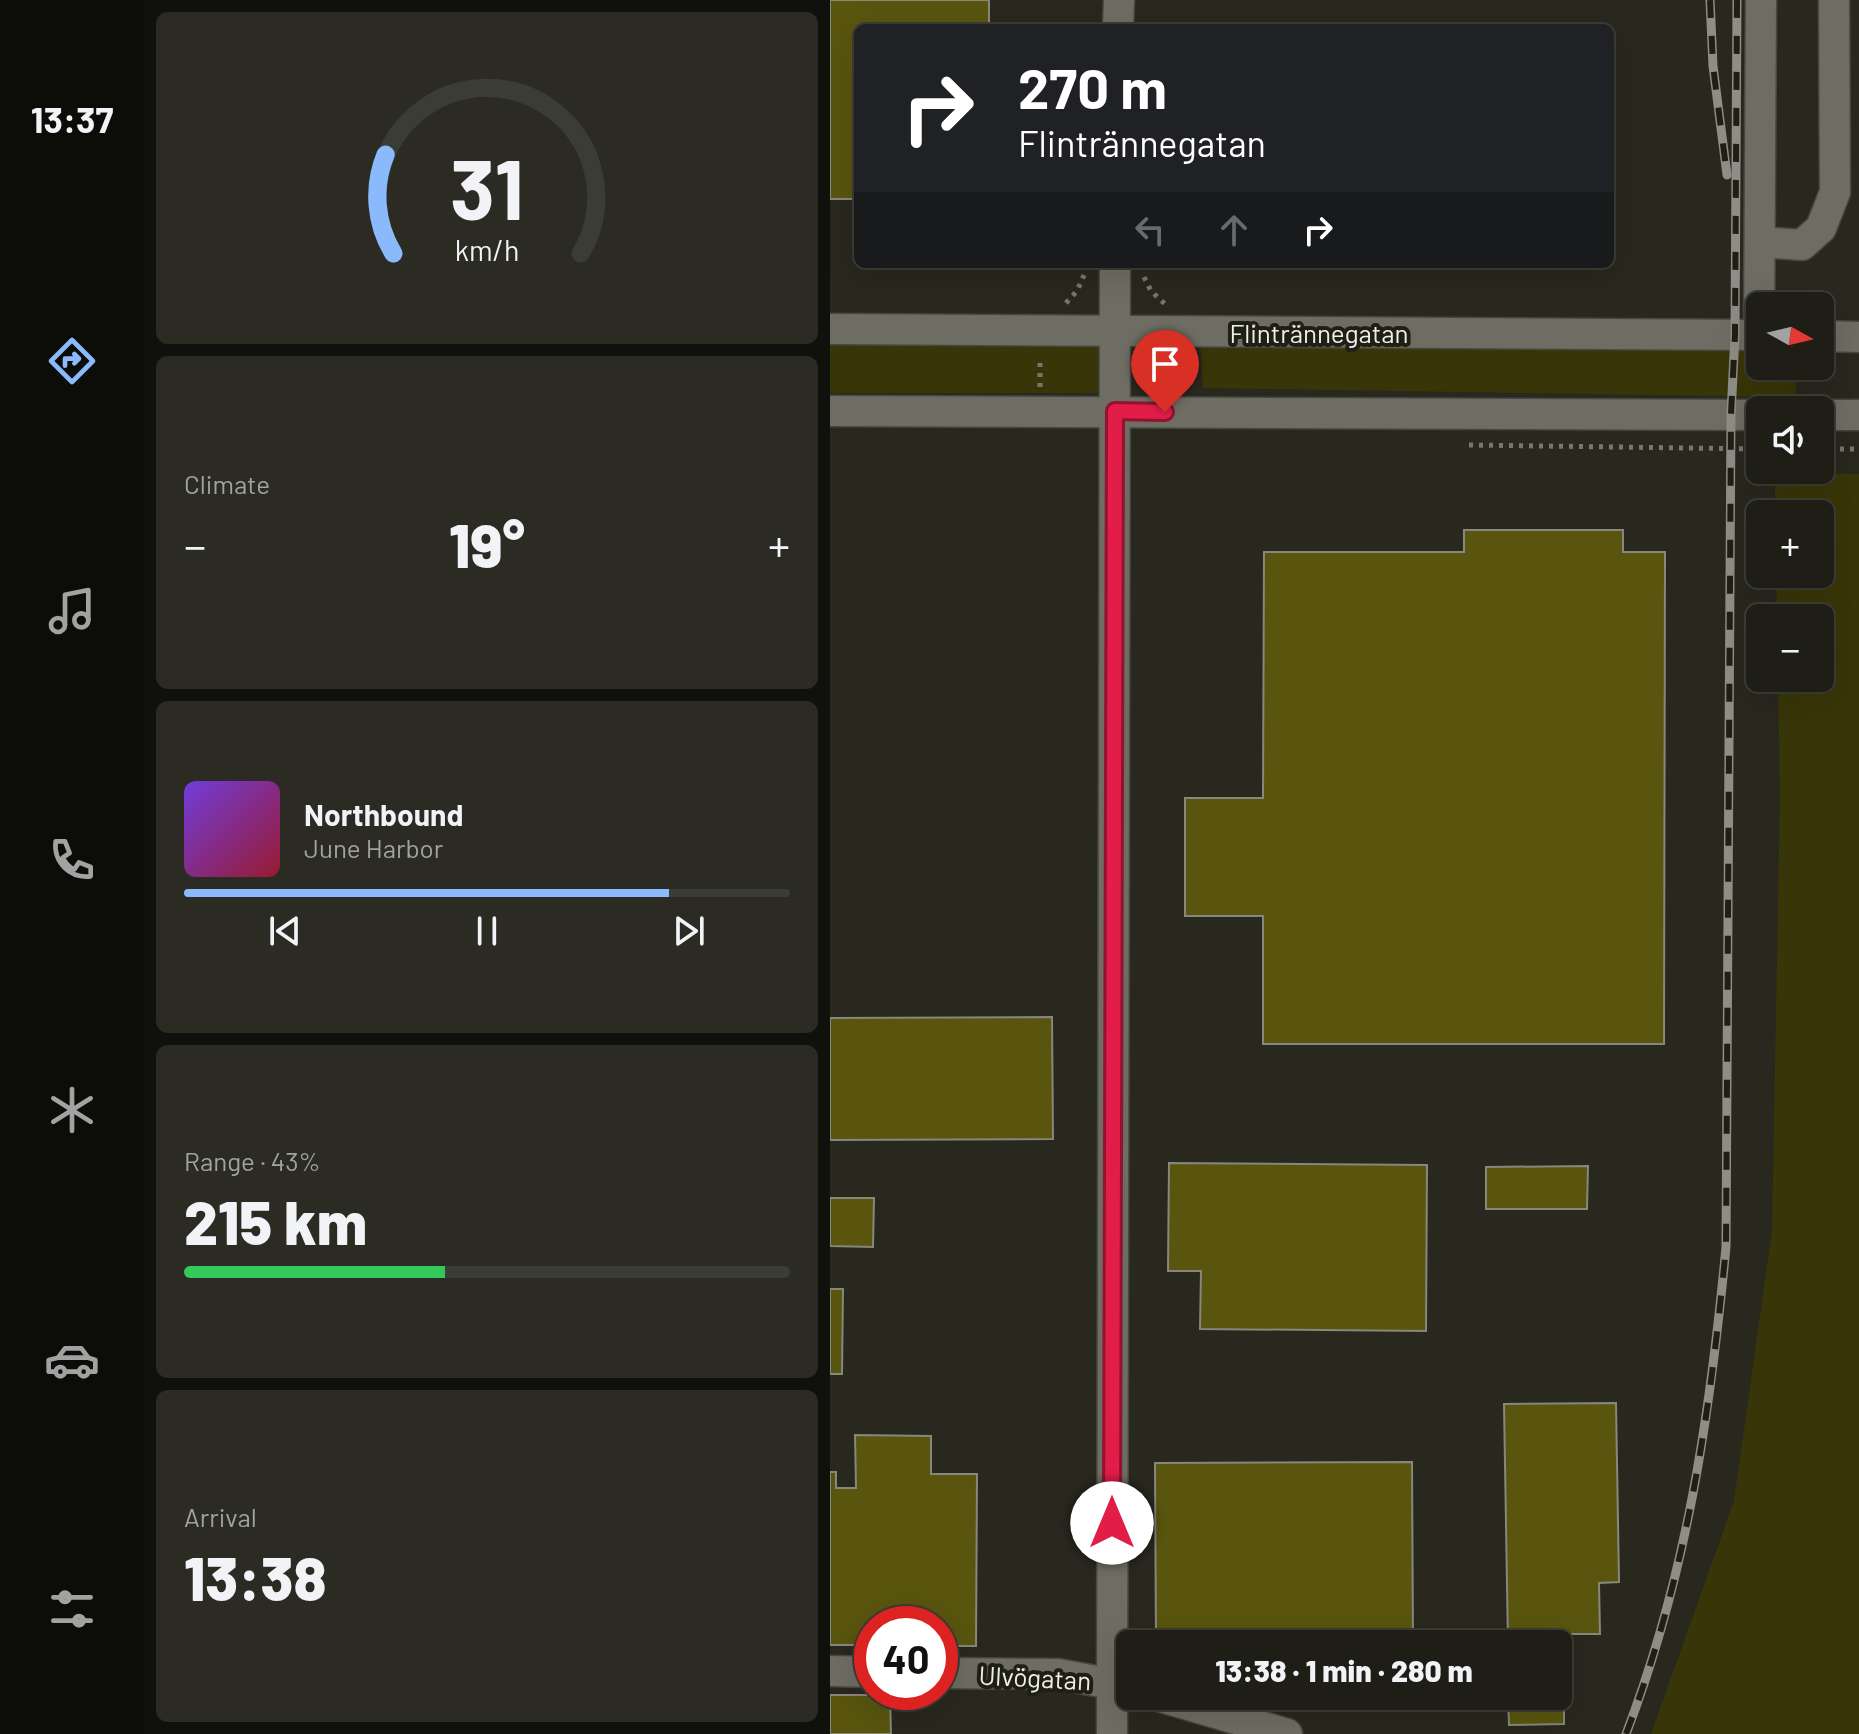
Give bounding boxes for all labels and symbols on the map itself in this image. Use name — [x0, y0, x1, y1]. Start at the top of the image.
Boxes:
north arrow — [1746, 292, 1834, 380]
street label: Flintrännegatan — [1229, 317, 1409, 348]
pin — [1131, 330, 1199, 412]
position arrow — [1070, 1481, 1154, 1565]
speed limit sign: 40 — [854, 1606, 958, 1710]
street label: Ulvögatan — [978, 1659, 1092, 1695]

